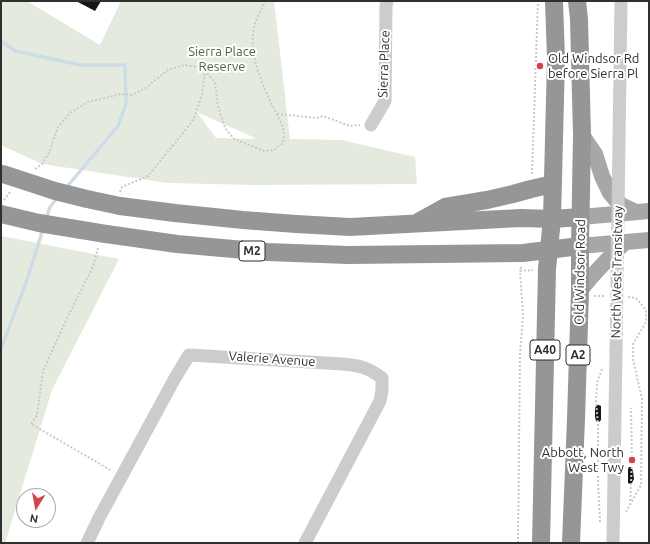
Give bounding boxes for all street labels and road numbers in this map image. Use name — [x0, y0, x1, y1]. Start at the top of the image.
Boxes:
street label: Sierra Place — [375, 30, 393, 98]
street label: North West Transitway — [608, 205, 626, 339]
street label: Old Windsor Road — [571, 219, 589, 325]
road number: M2 — [239, 241, 265, 261]
road number: A40 — [530, 340, 560, 360]
road number: A2 — [566, 345, 590, 365]
street label: Valerie Avenue — [228, 348, 316, 370]

